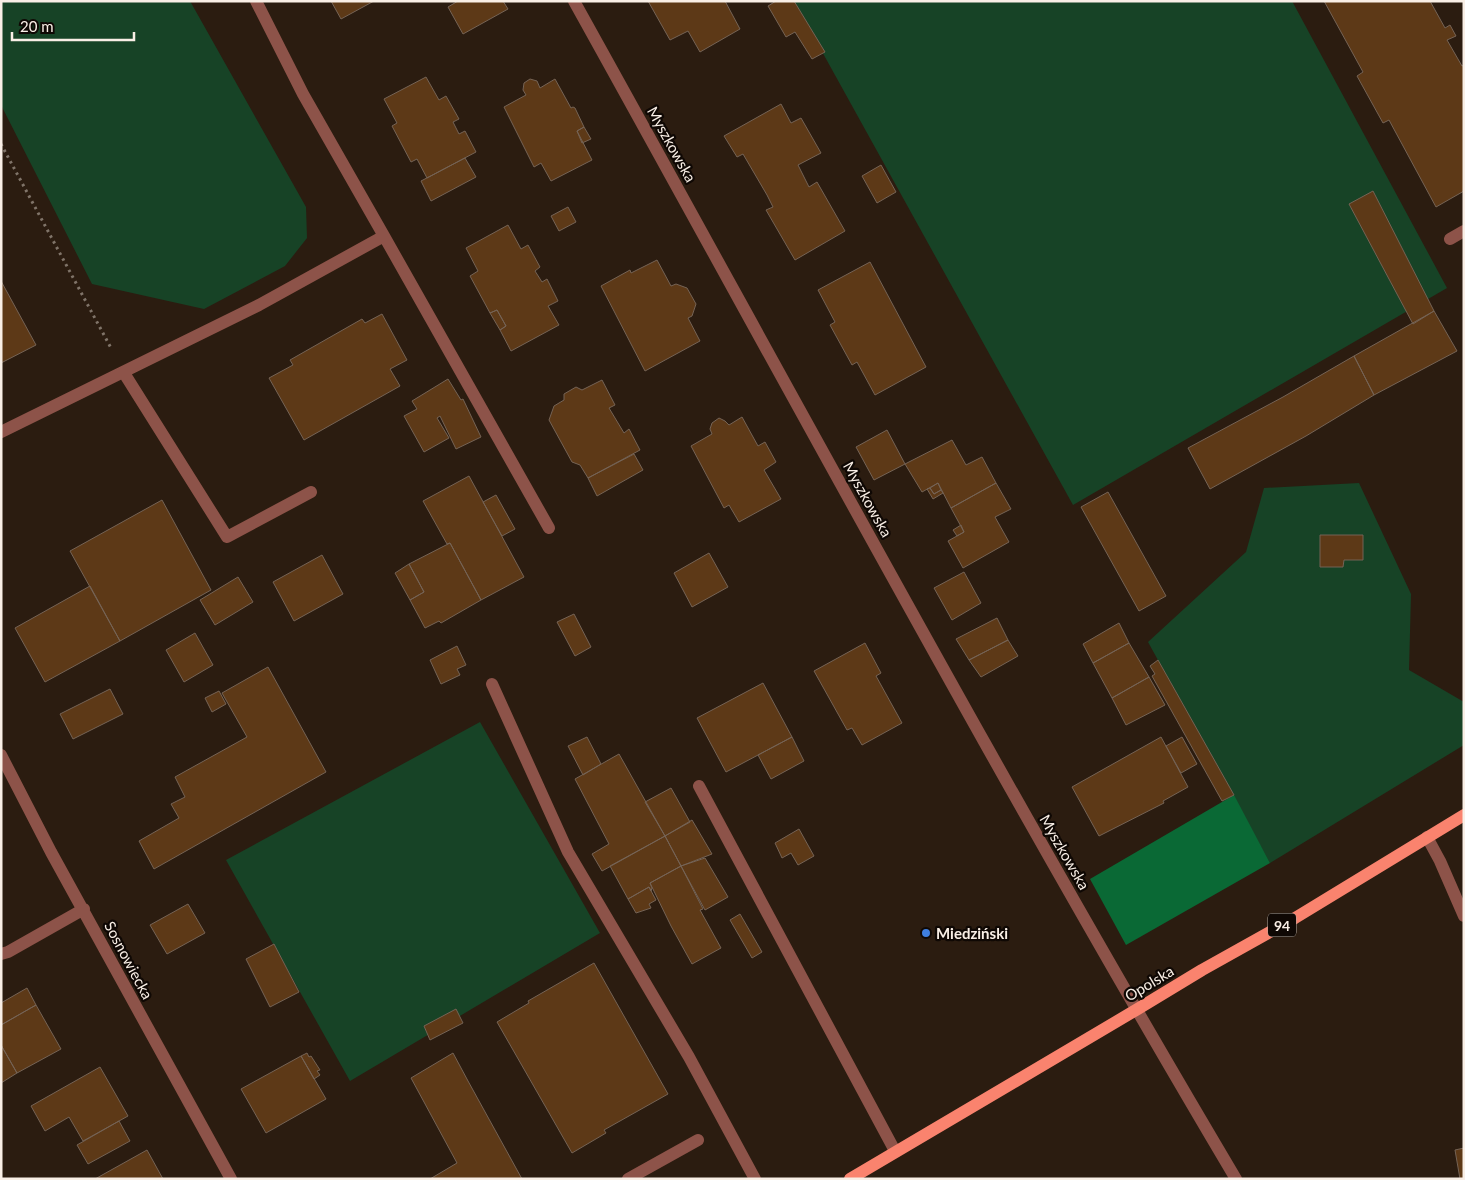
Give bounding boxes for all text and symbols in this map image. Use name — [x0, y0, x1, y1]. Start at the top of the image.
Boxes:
scale bar — [12, 10, 135, 42]
text: 20 m — [20, 17, 54, 35]
street label: Myszkowska — [644, 103, 700, 185]
street label: Myszkowska — [840, 458, 896, 540]
street label: Myszkowska — [1036, 811, 1094, 893]
road number: 94 — [1268, 914, 1296, 936]
street label: Sosnowiecka — [101, 918, 157, 1002]
place label: Miedziński — [936, 924, 1008, 942]
marker: Miedziński — [920, 927, 932, 939]
street label: Opolska — [1121, 961, 1177, 1005]

